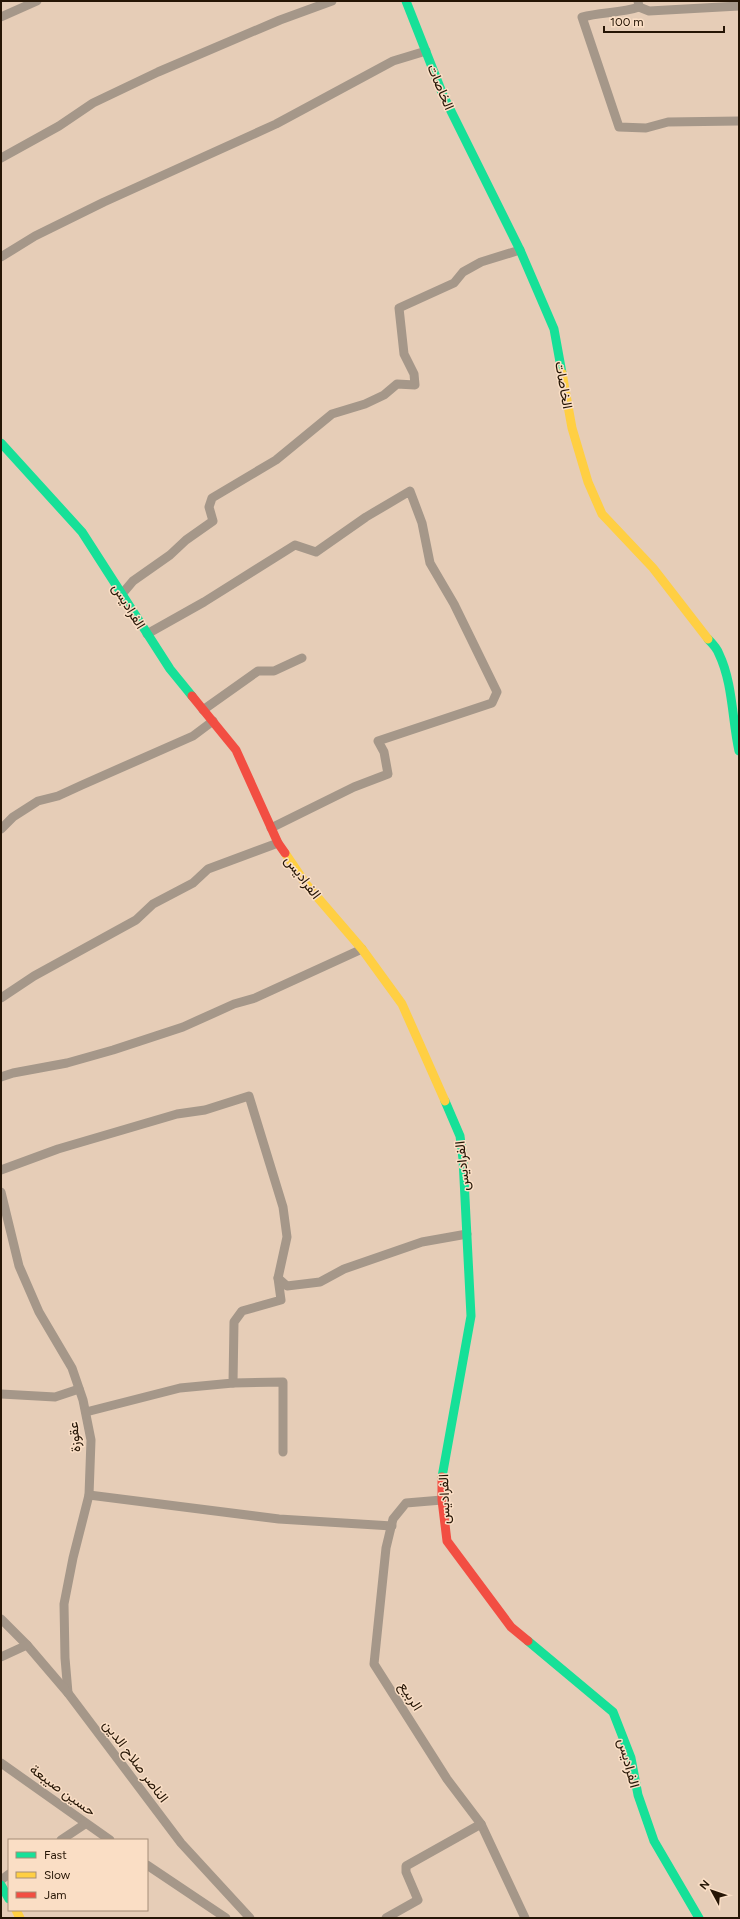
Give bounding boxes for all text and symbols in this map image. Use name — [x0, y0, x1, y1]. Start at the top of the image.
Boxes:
scale bar — [604, 8, 724, 34]
text: 100 m — [610, 15, 644, 29]
street label: الخاصات — [423, 62, 458, 113]
street label: الخاصات — [551, 360, 576, 410]
street label: الفراديس — [108, 580, 149, 632]
street label: الفراديس — [281, 852, 325, 903]
street label: الفراديس — [451, 1140, 474, 1192]
street label: عقوزة — [64, 1421, 85, 1453]
street label: الفراديس — [435, 1474, 454, 1524]
street label: الربيع — [394, 1679, 426, 1715]
street label: الناصر صلاح الدين — [97, 1717, 172, 1807]
street label: الفراديس — [614, 1737, 643, 1790]
street label: حسين صيبعة — [26, 1761, 99, 1820]
legend — [8, 1839, 148, 1911]
text: Fast — [44, 1848, 67, 1862]
text: Slow — [44, 1868, 71, 1882]
north arrow — [692, 1871, 732, 1911]
text: N — [697, 1877, 712, 1892]
text: Jam — [44, 1888, 67, 1902]

